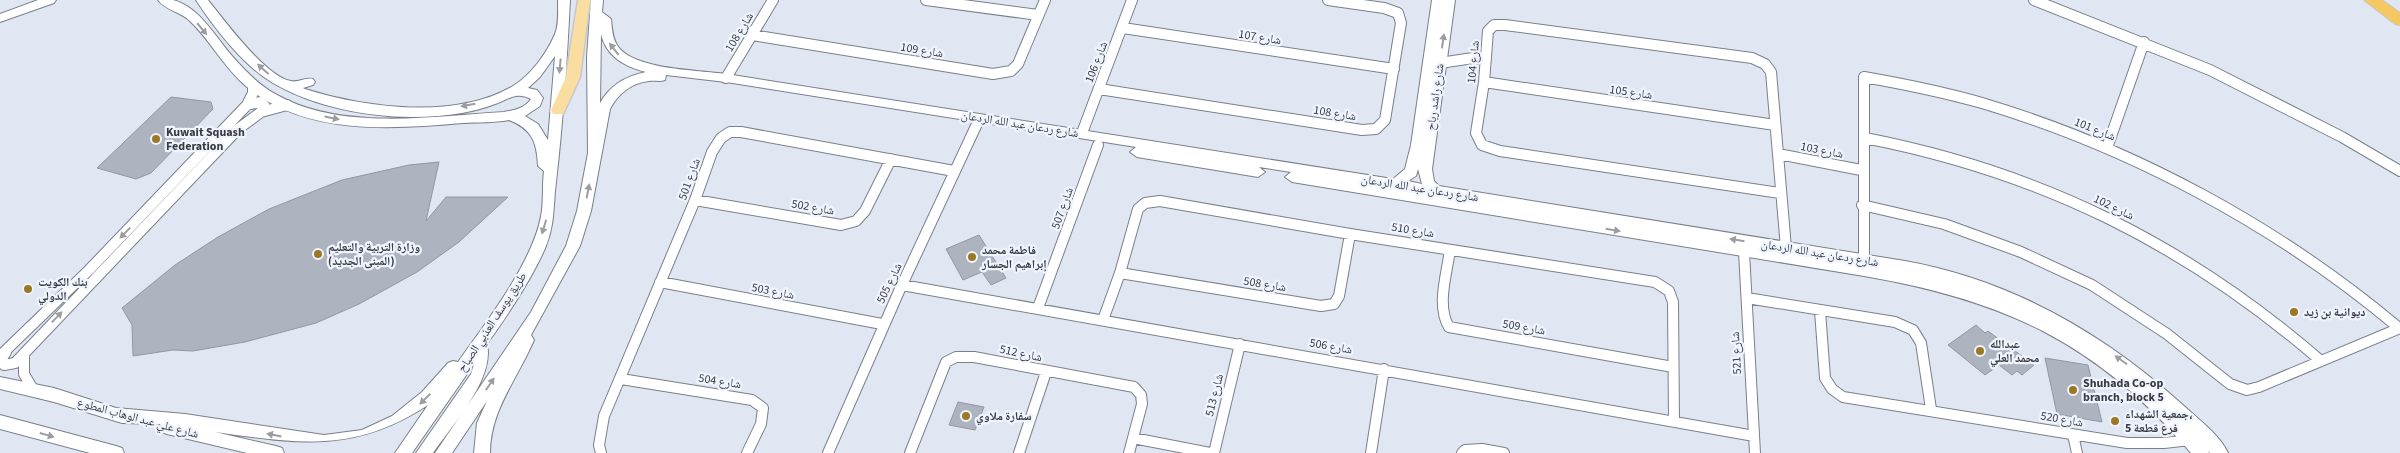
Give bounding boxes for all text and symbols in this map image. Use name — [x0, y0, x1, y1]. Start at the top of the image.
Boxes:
street label: شارع 108 — [721, 9, 758, 55]
one-way arrow — [197, 22, 208, 35]
street label: شارع 107 — [1237, 26, 1283, 49]
one-way arrow — [1439, 33, 1447, 49]
street label: شارع 109 — [899, 39, 945, 62]
street label: شارع 106 — [1081, 39, 1112, 85]
street label: شارع 104 — [1463, 40, 1484, 84]
one-way arrow — [609, 43, 620, 56]
one-way arrow — [555, 58, 563, 74]
street label: شارع راشد رباح — [1422, 62, 1449, 132]
one-way arrow — [256, 63, 269, 74]
street label: شارع 105 — [1608, 81, 1654, 104]
one-way arrow — [460, 102, 476, 110]
street label: شارع 108 — [1312, 102, 1358, 125]
street label: شارع ردعان عبد الله الردعان — [960, 107, 1080, 142]
one-way arrow — [325, 114, 341, 122]
street label: شارع 101 — [2072, 114, 2118, 145]
place label: Kuwait Squash Federation — [166, 124, 245, 155]
marker: Kuwait Squash Federation — [150, 133, 162, 145]
street label: شارع 103 — [1799, 138, 1845, 163]
street label: شارع 501 — [674, 156, 705, 202]
street label: شارع ردعان عبد الله الردعان — [1360, 171, 1480, 206]
one-way arrow — [584, 184, 592, 199]
street label: شارع 507 — [1047, 185, 1078, 231]
street label: شارع 102 — [2091, 190, 2137, 225]
street label: شارع 502 — [790, 195, 836, 220]
street label: شارع 510 — [1390, 219, 1436, 242]
one-way arrow — [540, 220, 548, 235]
one-way arrow — [119, 227, 131, 239]
one-way arrow — [1606, 227, 1622, 235]
one-way arrow — [1729, 235, 1745, 243]
street label: شارع ردعان عبد الله الردعان — [1760, 236, 1880, 271]
place label: وزارة التربية والتعليم (المبنى الجديد) — [328, 239, 420, 270]
place label: فاطمة محمد إبراهيم الجسار — [981, 242, 1047, 273]
marker: وزارة التربية والتعليم (المبنى الجديد) — [312, 248, 324, 260]
marker: فاطمة محمد إبراهيم الجسار — [966, 251, 978, 263]
street label: شارع 505 — [872, 260, 907, 306]
street label: طريق يوسف العذبي الصباح — [454, 269, 532, 376]
street label: شارع 508 — [1242, 273, 1288, 296]
place label: بنك الكويت الدولي — [38, 274, 88, 306]
street label: شارع 503 — [750, 279, 796, 304]
marker: بنك الكويت الدولي — [22, 283, 34, 295]
place label: ديوانية بن زيد — [2304, 304, 2366, 321]
marker: ديوانية بن زيد — [2288, 306, 2300, 318]
one-way arrow — [51, 312, 63, 324]
street label: شارع 509 — [1501, 315, 1547, 340]
street label: شارع 521 — [1727, 331, 1746, 375]
street label: شارع 506 — [1308, 334, 1354, 359]
place label: عبدالله محمد العلي — [1990, 336, 2040, 368]
street label: شارع 512 — [998, 341, 1044, 366]
marker: عبدالله محمد العلي — [1974, 345, 1986, 357]
one-way arrow — [2115, 355, 2128, 366]
street label: شارع 504 — [697, 370, 743, 393]
street label: شارع 513 — [1201, 372, 1228, 418]
place label: Shuhada Co-op branch, block 5 — [2083, 375, 2164, 406]
one-way arrow — [485, 377, 495, 390]
marker: Shuhada Co-op branch, block 5 — [2067, 384, 2079, 396]
one-way arrow — [419, 393, 431, 405]
street label: شارع علي عبد الوهاب المطوع — [75, 394, 201, 444]
place label: جمعية الشهداء، فرع قطعة 5 — [2125, 406, 2192, 437]
street label: شارع 520 — [2039, 407, 2085, 432]
place label: سفارة ملاوي — [976, 408, 1032, 426]
marker: سفارة ملاوي — [960, 410, 972, 422]
marker: جمعية الشهداء، فرع قطعة 5 — [2109, 415, 2121, 427]
one-way arrow — [266, 430, 282, 438]
one-way arrow — [40, 431, 55, 439]

